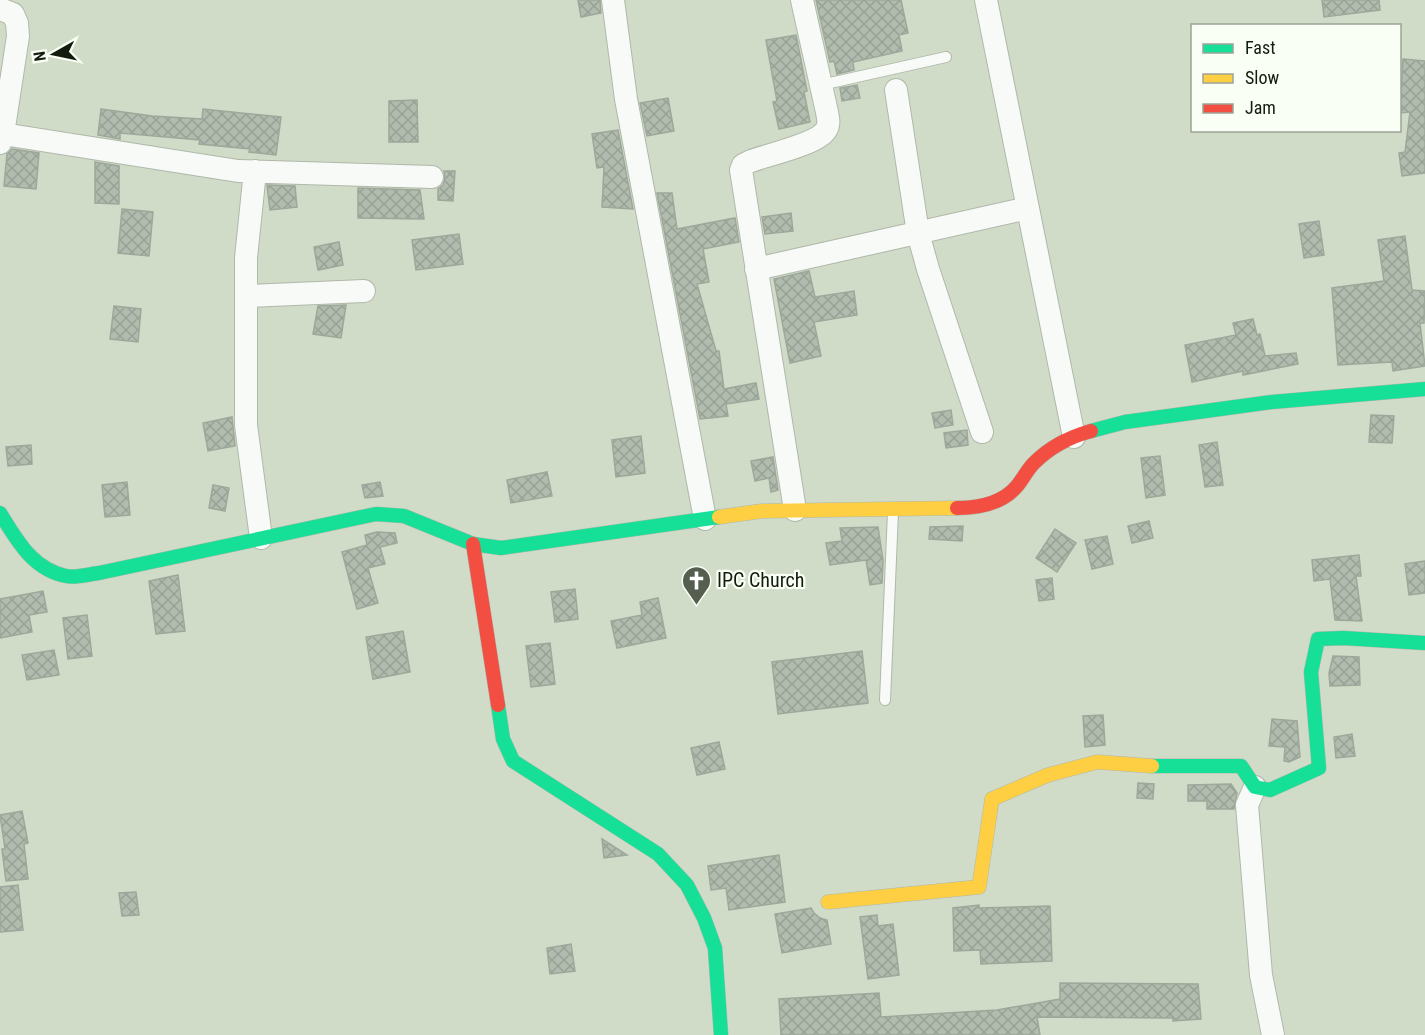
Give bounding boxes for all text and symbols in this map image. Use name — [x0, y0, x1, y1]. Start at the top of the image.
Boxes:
north arrow — [24, 24, 84, 84]
legend — [1191, 24, 1401, 132]
text: Fast — [1245, 37, 1276, 58]
text: N — [30, 50, 50, 63]
text: Slow — [1245, 67, 1280, 88]
text: Jam — [1245, 97, 1276, 118]
church icon: IPC Church — [680, 564, 712, 606]
place label: IPC Church — [717, 568, 804, 592]

